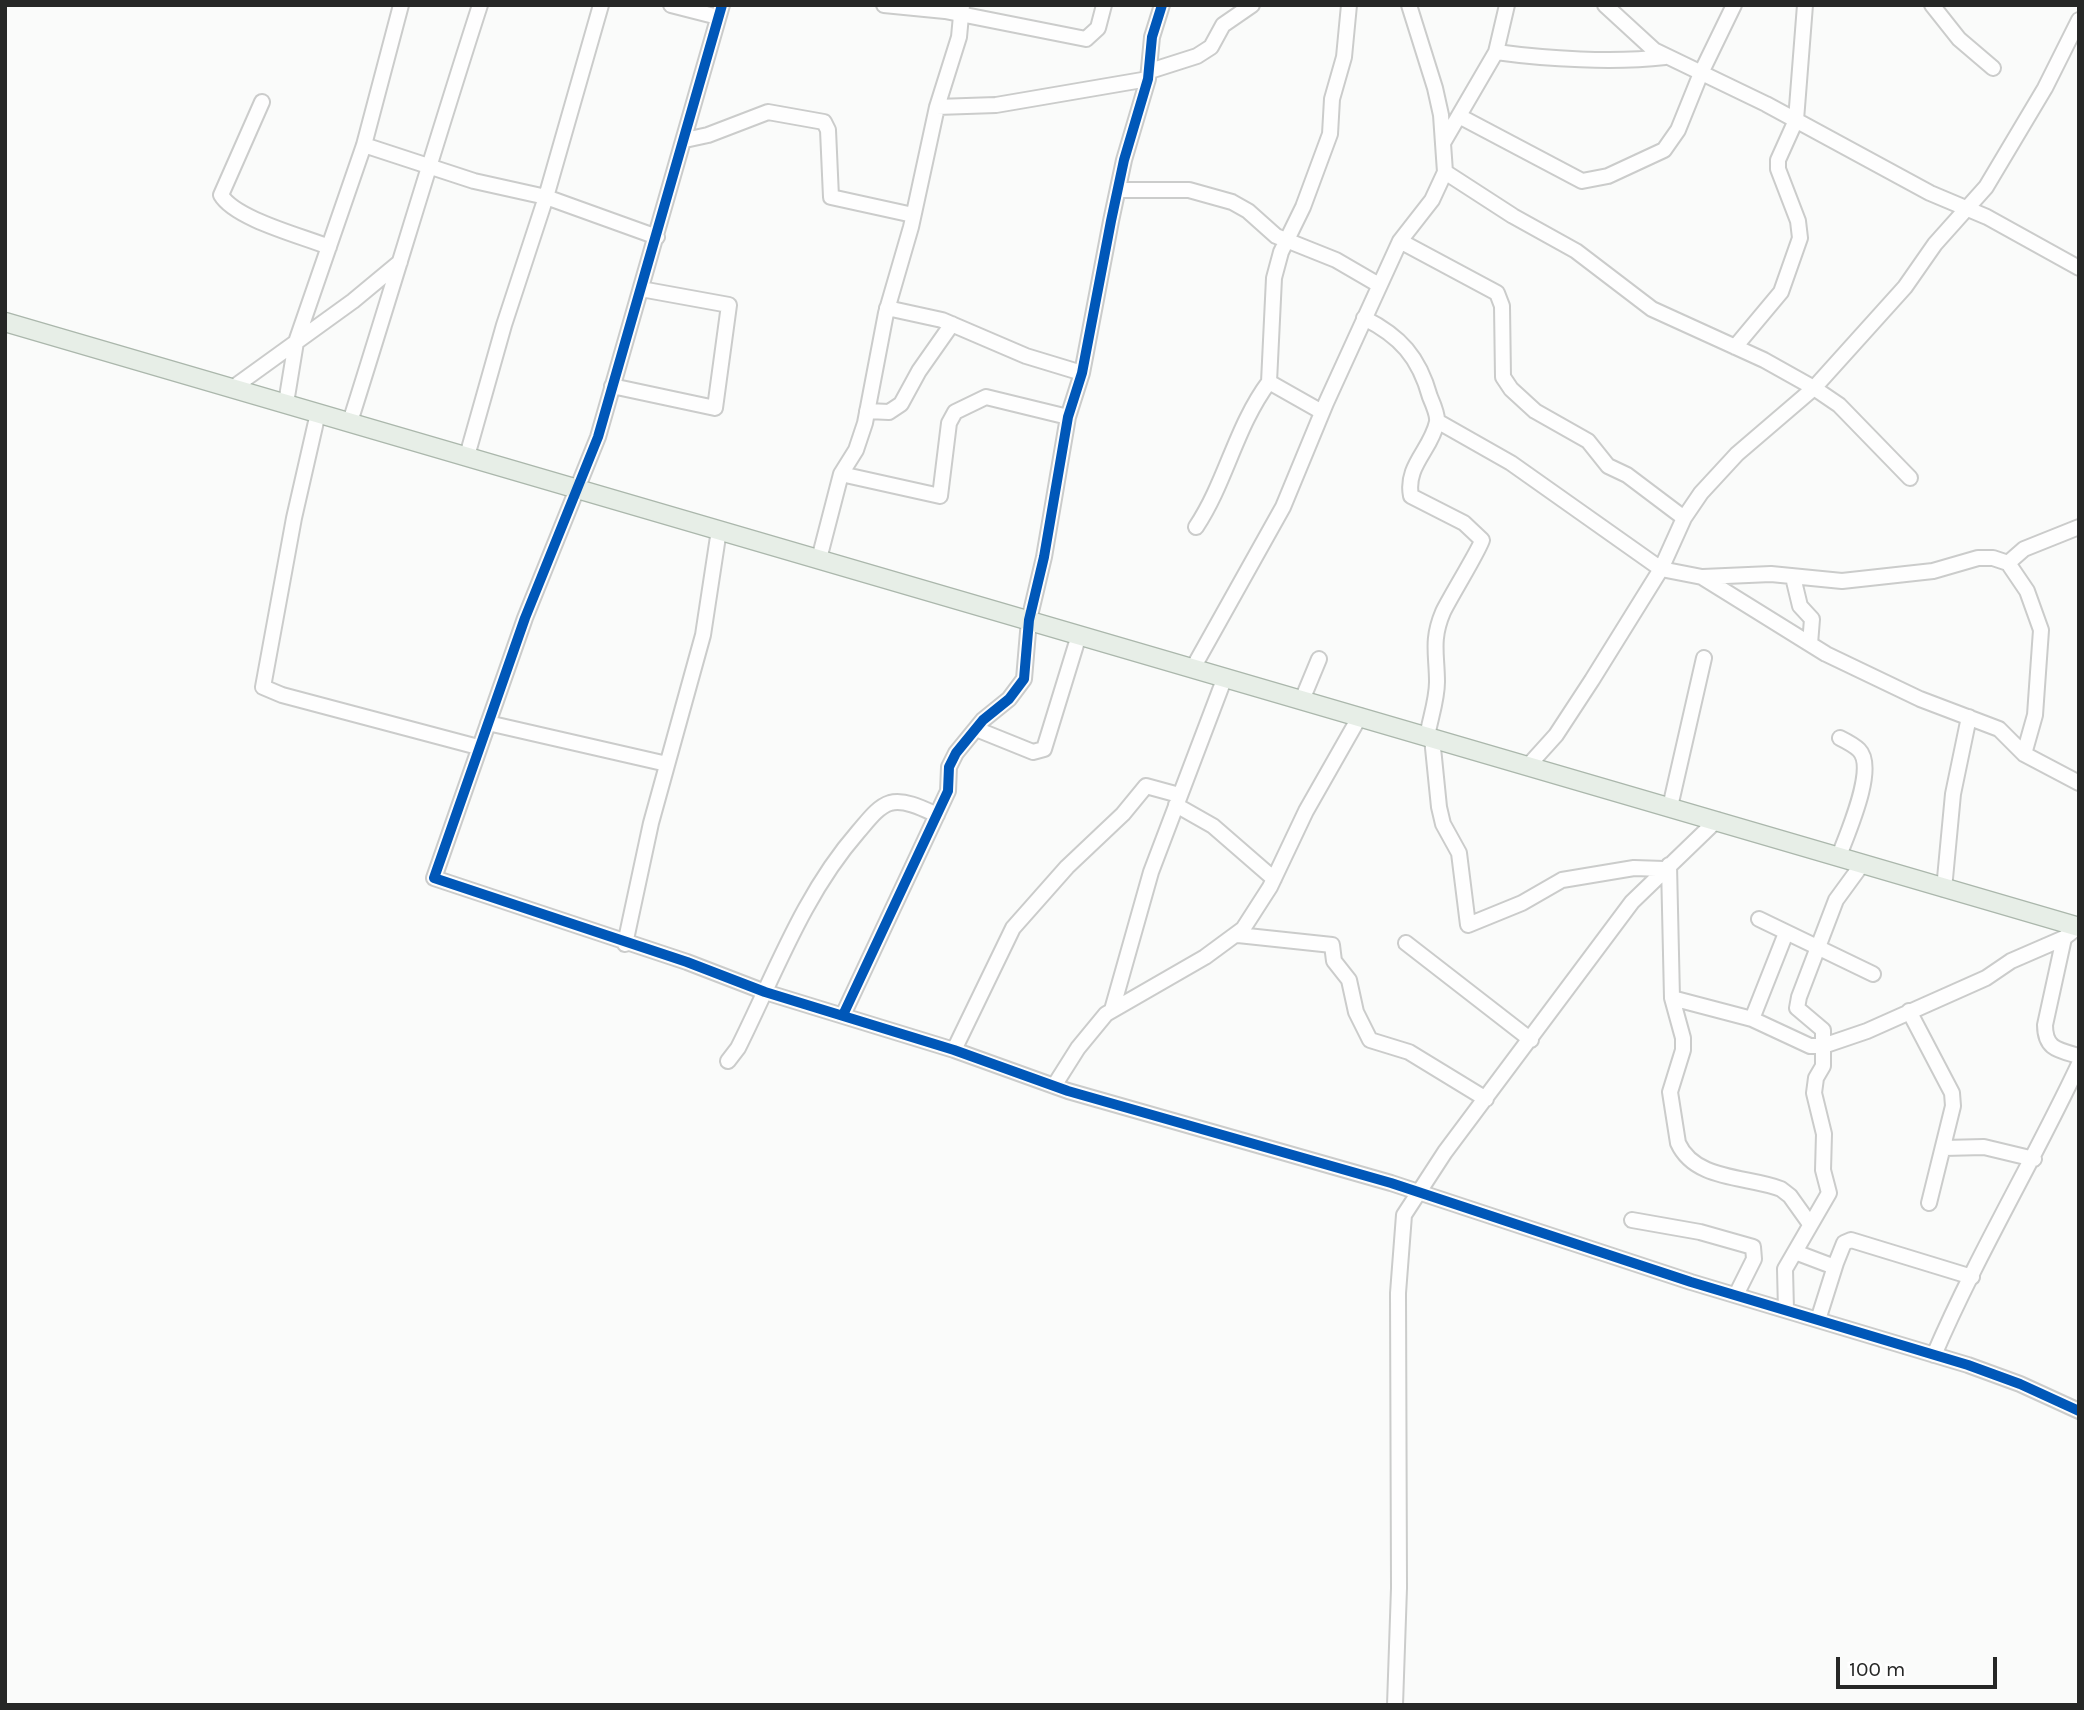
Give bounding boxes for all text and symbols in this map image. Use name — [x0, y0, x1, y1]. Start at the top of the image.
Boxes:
scale bar — [1839, 1644, 2000, 1688]
text: 100 m — [1849, 1657, 1906, 1681]

